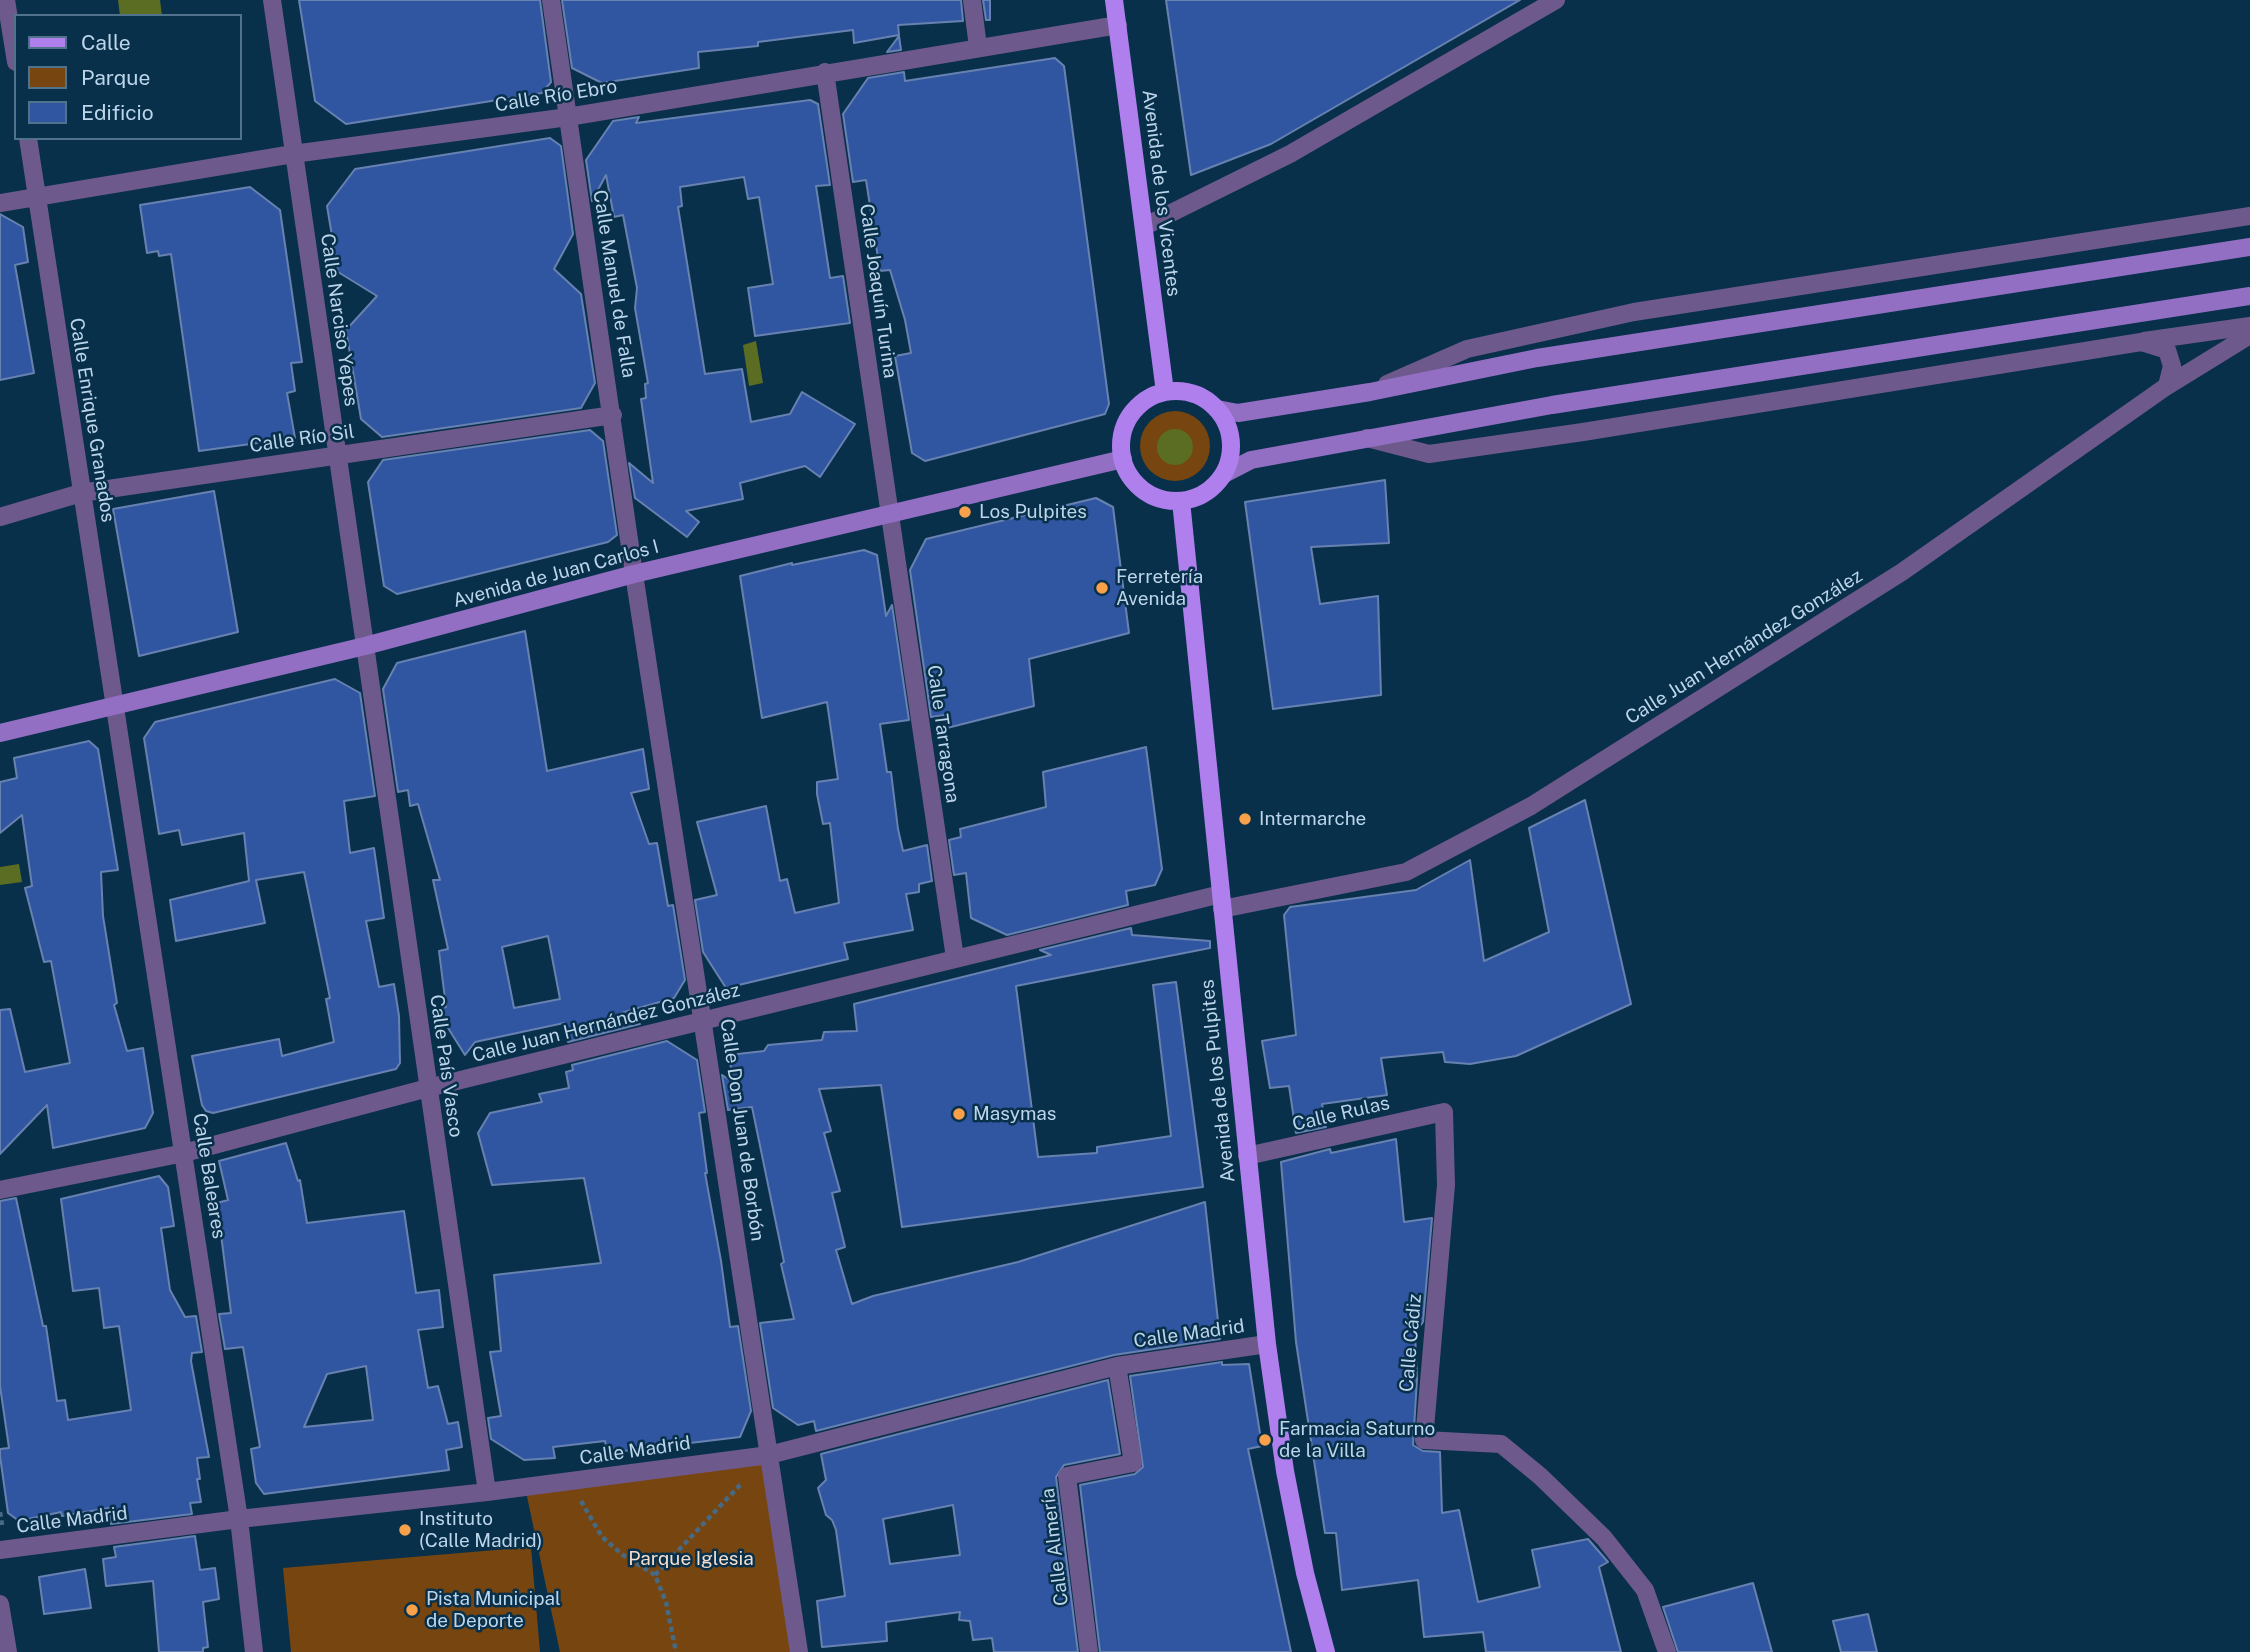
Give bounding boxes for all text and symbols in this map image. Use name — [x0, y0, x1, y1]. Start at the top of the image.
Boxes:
legend — [14, 14, 242, 140]
text: Calle — [81, 30, 131, 55]
text: Parque — [81, 65, 150, 90]
street label: Calle Río Ebro — [493, 75, 619, 117]
street label: Avenida de los Vicentes — [1137, 88, 1185, 298]
text: Edificio — [81, 100, 154, 125]
street label: Calle Manuel de Falla — [588, 188, 640, 380]
street label: Calle Joaquín Turina — [854, 202, 902, 380]
street label: Calle Narciso Yepes — [316, 232, 362, 408]
street label: Calle Enrique Granados — [65, 316, 119, 524]
street label: Calle Río Sil — [248, 420, 356, 458]
place label: Los Pulpites — [979, 501, 1087, 523]
marker: Los Pulpites — [957, 504, 973, 520]
street label: Avenida de Juan Carlos I — [451, 536, 661, 612]
street label: Calle Juan Hernández González — [1621, 564, 1867, 730]
place label: Ferretería Avenida — [1116, 566, 1203, 610]
marker: Ferretería Avenida — [1094, 580, 1110, 596]
street label: Calle Tarragona — [922, 664, 964, 804]
place label: Intermarche — [1259, 808, 1366, 830]
marker: Intermarche — [1237, 811, 1253, 827]
street label: Avenida de los Pulpites — [1196, 978, 1240, 1184]
street label: Calle Juan Hernández González — [470, 979, 742, 1067]
street label: Calle País Vasco — [425, 993, 467, 1139]
street label: Calle Don Juan de Borbón — [715, 1017, 769, 1243]
street label: Calle Rulas — [1290, 1092, 1392, 1136]
place label: Masymas — [973, 1103, 1056, 1125]
marker: Masymas — [951, 1106, 967, 1122]
street label: Calle Baleares — [188, 1112, 230, 1240]
street label: Calle Cádiz — [1395, 1293, 1427, 1393]
street label: Calle Madrid — [1132, 1315, 1246, 1353]
place label: Farmacia Saturno de la Villa — [1279, 1418, 1435, 1462]
street label: Calle Madrid — [578, 1432, 692, 1470]
marker: Farmacia Saturno de la Villa — [1257, 1432, 1273, 1448]
street label: Calle Almería — [1036, 1487, 1074, 1607]
street label: Calle Madrid — [15, 1502, 129, 1538]
place label: Instituto (Calle Madrid) — [419, 1508, 542, 1552]
marker: Instituto (Calle Madrid) — [397, 1522, 413, 1538]
park label: Parque Iglesia — [628, 1548, 754, 1570]
place label: Pista Municipal de Deporte — [426, 1588, 561, 1632]
marker: Pista Municipal de Deporte — [404, 1602, 420, 1618]

